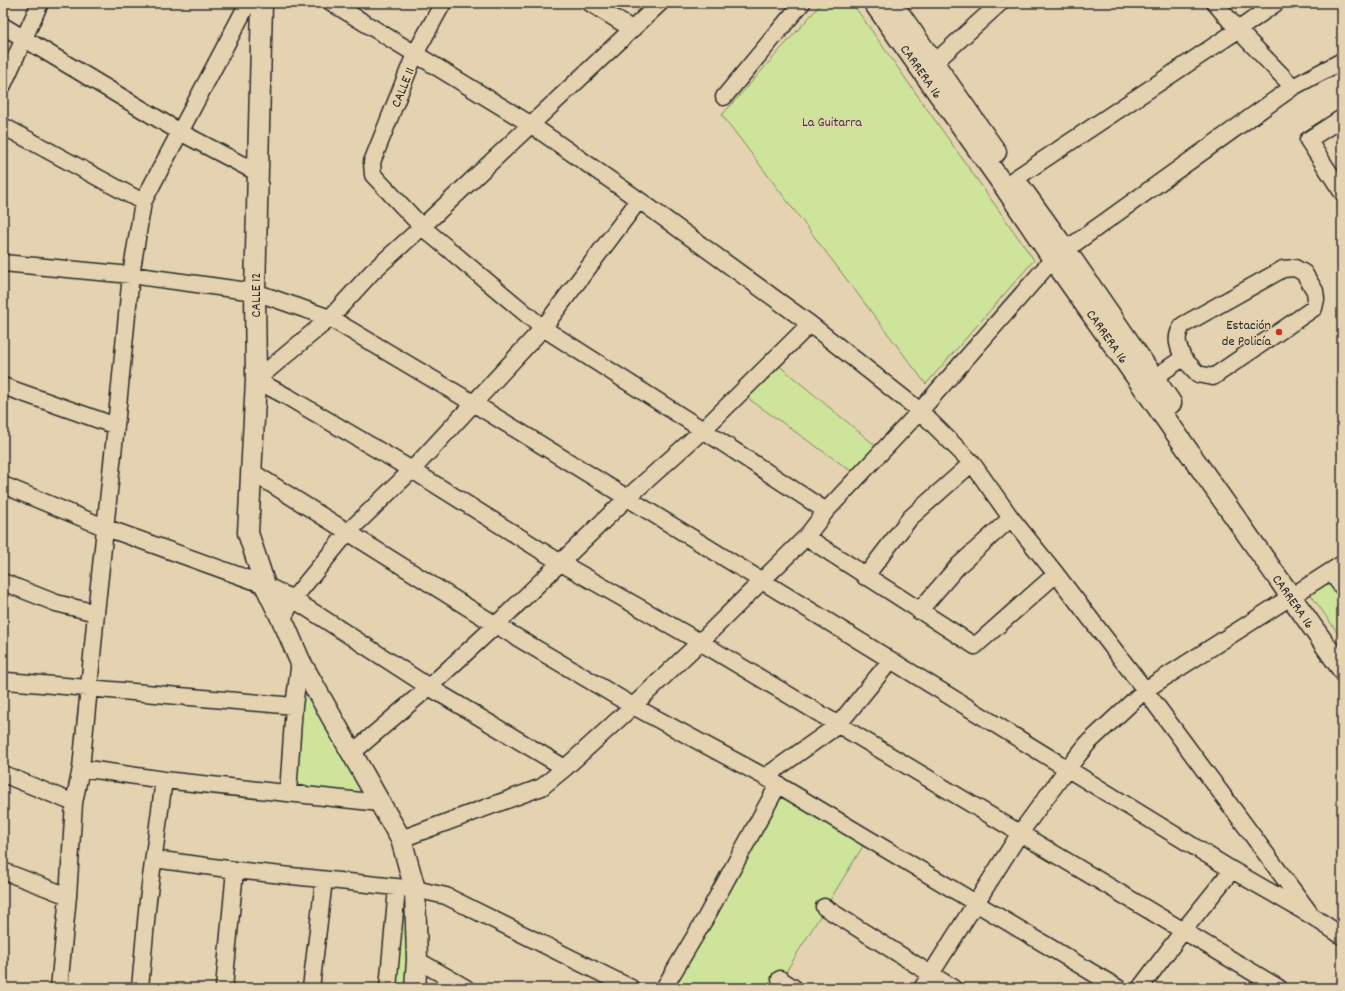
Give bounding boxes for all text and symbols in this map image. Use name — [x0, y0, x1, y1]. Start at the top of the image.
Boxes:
street label: CARRERA 16 — [894, 41, 946, 103]
street label: CALLE 11 — [387, 65, 421, 111]
park label: La Guitarra — [802, 113, 862, 133]
street label: CALLE 12 — [247, 273, 267, 317]
street label: CARRERA 16 — [1080, 306, 1132, 368]
place label: Estación de Policía — [1222, 316, 1271, 352]
marker: Estación de Policía — [1274, 327, 1284, 337]
street label: CARRERA 16 — [1266, 571, 1318, 633]

